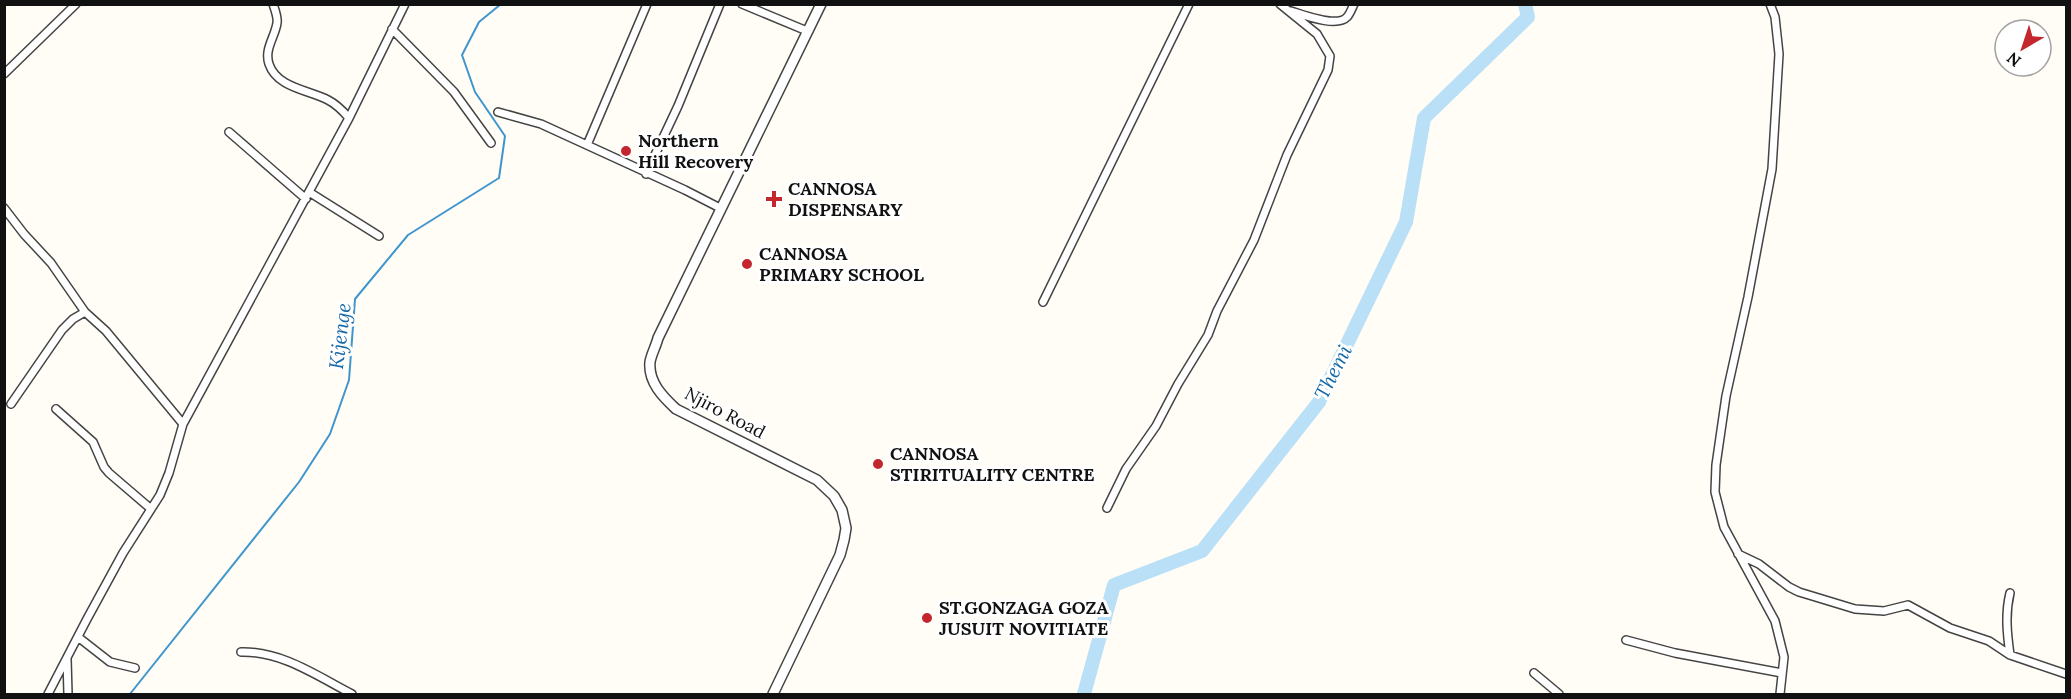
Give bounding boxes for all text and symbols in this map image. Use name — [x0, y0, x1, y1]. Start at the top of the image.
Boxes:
north arrow — [1993, 18, 2053, 78]
text: N — [2002, 48, 2025, 71]
place label: Northern Hill Recovery — [638, 129, 753, 173]
marker: Northern Hill Recovery — [619, 144, 633, 158]
place label: CANNOSA DISPENSARY — [788, 177, 902, 221]
marker: CANNOSA DISPENSARY — [765, 190, 783, 208]
place label: CANNOSA PRIMARY SCHOOL — [759, 242, 924, 286]
marker: CANNOSA PRIMARY SCHOOL — [740, 257, 754, 271]
water label: Kijenge — [323, 301, 356, 371]
water label: Themi — [1308, 340, 1357, 403]
street label: Njiro Road — [681, 382, 770, 444]
place label: CANNOSA STIRITUALITY CENTRE — [890, 442, 1094, 486]
marker: CANNOSA STIRITUALITY CENTRE — [871, 457, 885, 471]
place label: ST.GONZAGA GOZA JUSUIT NOVITIATE — [939, 596, 1108, 640]
marker: ST.GONZAGA GOZA JUSUIT NOVITIATE — [920, 611, 934, 625]

